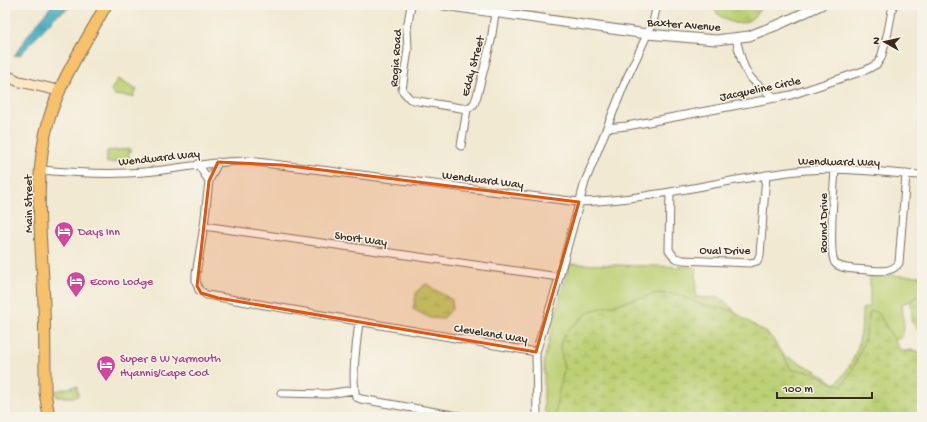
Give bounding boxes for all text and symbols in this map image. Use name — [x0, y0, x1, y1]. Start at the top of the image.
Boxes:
street label: Baxter Avenue — [646, 16, 722, 36]
north arrow — [865, 22, 905, 62]
street label: Rogia Road — [388, 28, 406, 87]
street label: Eddy Street — [459, 34, 489, 98]
text: N — [871, 36, 884, 45]
street label: Jacqueline Circle — [719, 74, 803, 105]
street label: Wendward Way — [118, 148, 201, 170]
street label: Wendward Way — [798, 155, 880, 171]
street label: Wendward Way — [441, 169, 524, 193]
street label: Main Street — [23, 174, 37, 233]
street label: Round Drive — [818, 192, 832, 253]
hotel icon: Days Inn — [53, 220, 75, 248]
place label: Days Inn — [77, 226, 120, 240]
street label: Short Way — [334, 229, 388, 251]
street label: Oval Drive — [700, 245, 751, 259]
hotel icon: Econo Lodge — [65, 270, 87, 298]
place label: Econo Lodge — [90, 276, 154, 290]
street label: Cleveland Way — [453, 322, 529, 348]
place label: Super 8 W Yarmouth Hyannis/Cape Cod — [120, 353, 222, 381]
hotel icon: Super 8 W Yarmouth Hyannis/Cape Cod — [95, 354, 117, 382]
scale bar — [777, 374, 872, 400]
text: 100 m — [782, 383, 813, 397]

